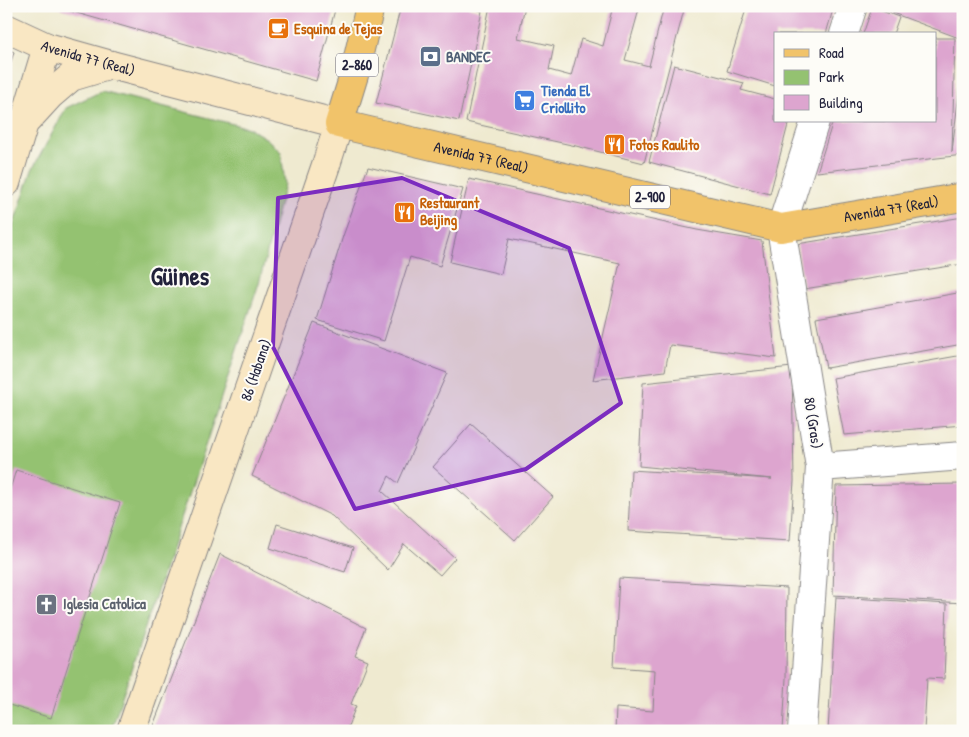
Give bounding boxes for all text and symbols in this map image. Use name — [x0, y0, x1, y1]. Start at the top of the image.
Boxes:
cafe icon: Esquina de Tejas — [266, 17, 290, 41]
place label: Esquina de Tejas — [294, 18, 382, 40]
legend — [774, 32, 936, 122]
street label: Avenida 77 (Real) — [38, 35, 137, 81]
text: Road — [819, 42, 844, 63]
bank icon: BANDEC — [418, 45, 442, 69]
place label: BANDEC — [446, 46, 491, 67]
road number: 2-860 — [336, 54, 378, 76]
text: Park — [819, 66, 844, 87]
place label: Tienda El Criollito — [540, 80, 591, 118]
supermarket icon: Tienda El Criollito — [513, 88, 537, 112]
text: Building — [819, 92, 863, 113]
restaurant icon: Fotos Raulito — [602, 133, 626, 157]
place label: Fotos Raulito — [629, 134, 699, 155]
street label: Avenida 77 (Real) — [432, 136, 530, 178]
road number: 2-900 — [630, 186, 670, 208]
street label: Avenida 77 (Real) — [842, 190, 940, 227]
place label: Restaurant Beijing — [420, 192, 480, 231]
restaurant icon: Restaurant Beijing — [392, 200, 416, 224]
district label: Güines — [151, 259, 210, 293]
street label: 86 (Habana) — [235, 336, 276, 404]
street label: 80 (Gras) — [799, 396, 828, 450]
church icon: Iglesia Catolica — [35, 592, 59, 616]
place label: Iglesia Catolica — [63, 593, 146, 615]

